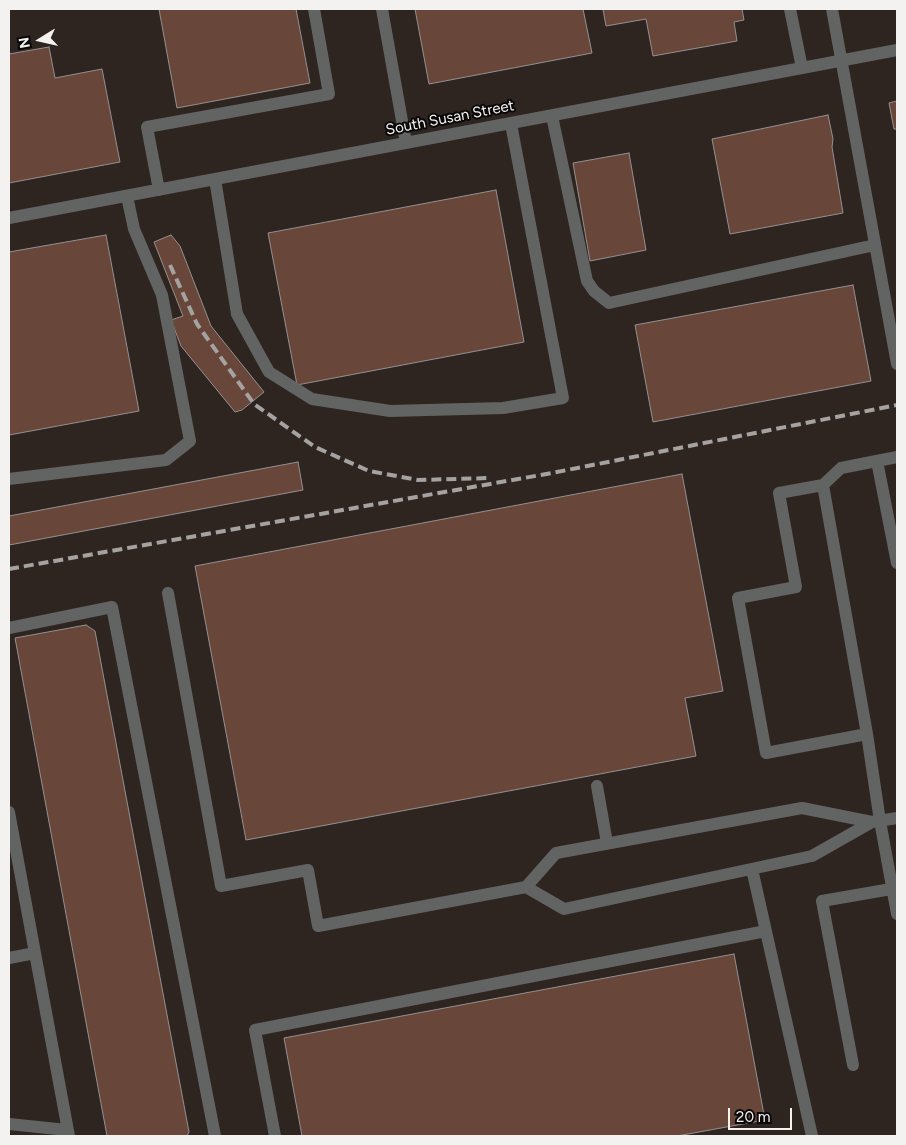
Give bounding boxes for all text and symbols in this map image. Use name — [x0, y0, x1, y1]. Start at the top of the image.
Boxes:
north arrow — [15, 15, 65, 65]
text: N — [15, 36, 34, 50]
street label: South Susan Street — [384, 97, 516, 139]
scale bar — [731, 1098, 795, 1130]
text: 20 m — [736, 1108, 770, 1126]

